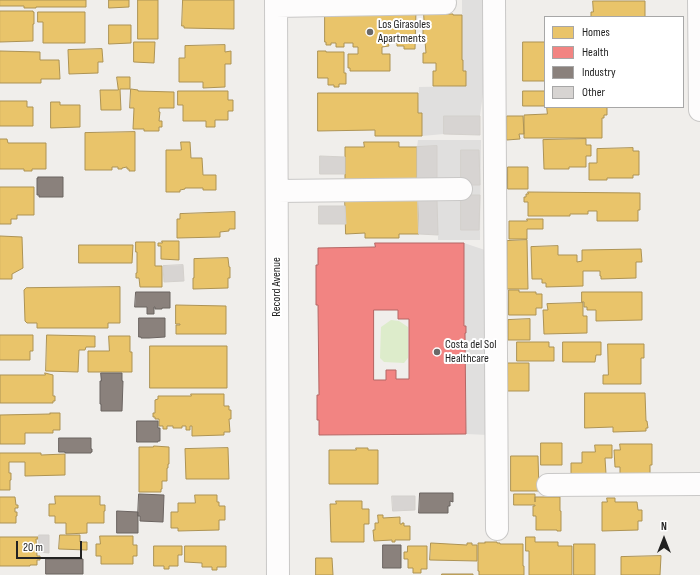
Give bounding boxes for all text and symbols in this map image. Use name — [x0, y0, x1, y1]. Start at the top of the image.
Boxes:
legend — [544, 16, 684, 108]
place label: Los Girasoles Apartments — [378, 18, 430, 46]
text: Homes — [582, 25, 610, 40]
marker: Los Girasoles Apartments — [365, 27, 375, 37]
text: Health — [582, 45, 609, 60]
text: Industry — [582, 65, 616, 80]
text: Other — [582, 85, 605, 100]
street label: Record Avenue — [270, 257, 284, 317]
place label: Costa del Sol Healthcare — [445, 338, 496, 366]
marker: Costa del Sol Healthcare — [432, 347, 442, 357]
north arrow — [644, 519, 684, 559]
text: N — [661, 520, 667, 533]
scale bar — [18, 533, 84, 559]
text: 20 m — [23, 540, 43, 555]

